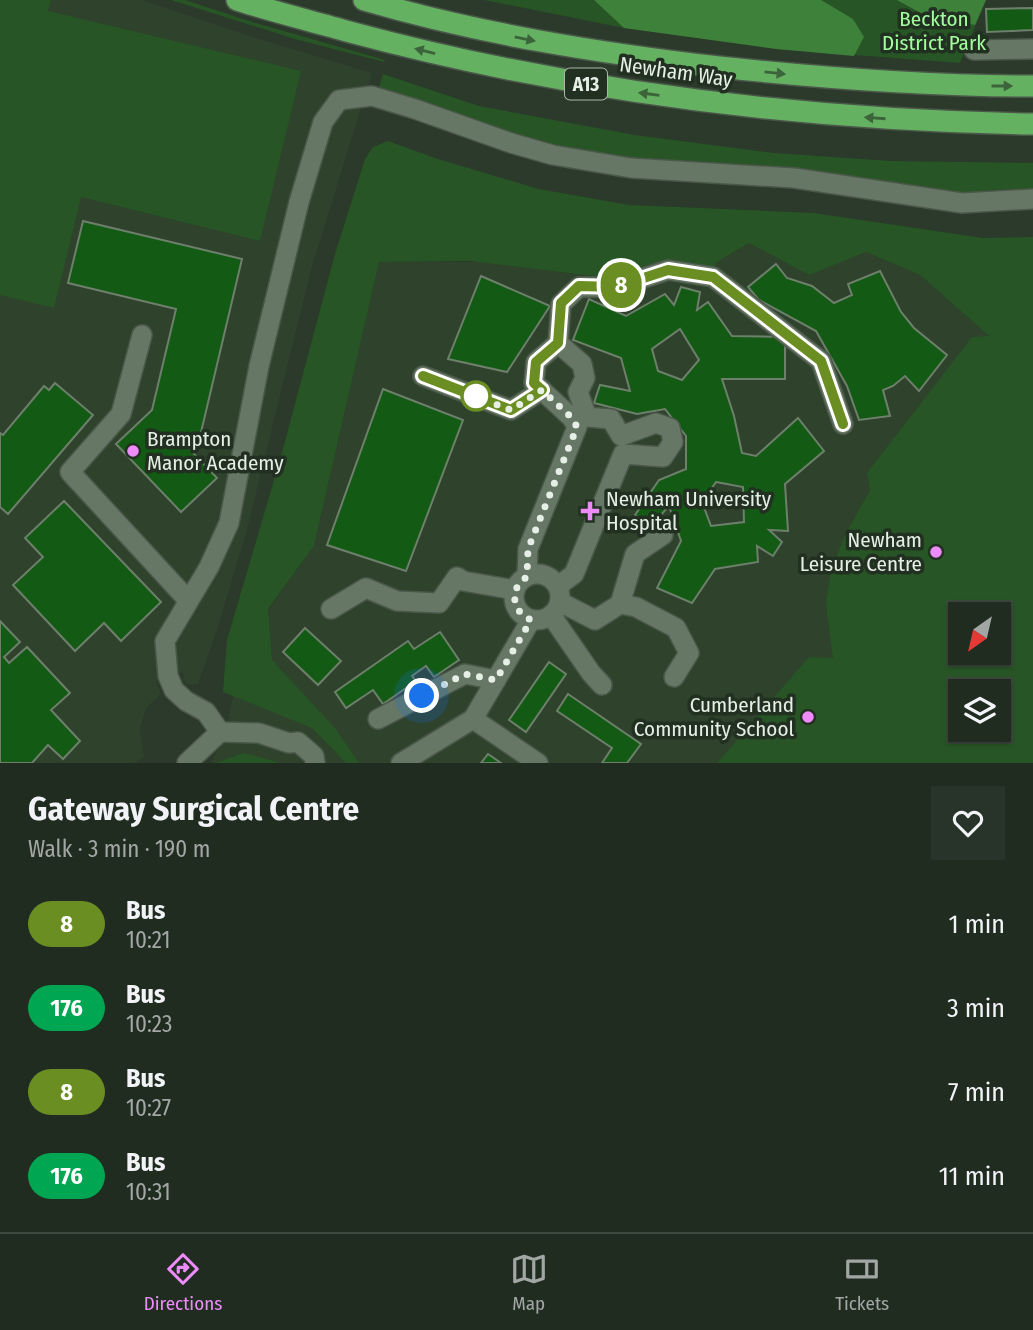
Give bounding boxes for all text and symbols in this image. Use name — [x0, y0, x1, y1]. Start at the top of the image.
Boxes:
park label: Beckton District Park — [882, 6, 986, 56]
one-way arrow — [514, 33, 536, 44]
one-way arrow — [414, 45, 436, 56]
street label: Newham Way — [618, 51, 735, 93]
road number: A13 — [565, 68, 607, 100]
one-way arrow — [764, 68, 786, 79]
one-way arrow — [991, 80, 1013, 92]
one-way arrow — [638, 88, 660, 99]
one-way arrow — [864, 112, 886, 123]
line badge: 8 — [598, 262, 644, 308]
text: 8 — [615, 271, 627, 299]
unlabelled marker — [461, 381, 491, 411]
place label: Brampton Manor Academy — [147, 426, 284, 476]
marker: Brampton Manor Academy — [125, 443, 141, 459]
place label: Newham University Hospital — [606, 486, 772, 536]
marker: Newham University Hospital — [580, 501, 600, 521]
place label: Newham Leisure Centre — [800, 527, 922, 577]
marker: Newham Leisure Centre — [928, 544, 944, 560]
north arrow — [948, 602, 1012, 665]
map controls — [948, 602, 1011, 742]
your location — [404, 678, 439, 713]
button: layers — [948, 679, 1011, 742]
place label: Cumberland Community School — [634, 692, 794, 742]
marker: Cumberland Community School — [800, 709, 816, 725]
button: heart — [931, 786, 1005, 860]
text: Gateway Surgical Centre — [28, 789, 359, 829]
text: Walk · 3 min · 190 m — [28, 835, 210, 863]
text: Bus — [126, 895, 165, 926]
text: 1 min — [949, 909, 1005, 940]
text: 8 — [60, 910, 73, 938]
text: 10:21 — [126, 926, 170, 954]
text: Bus — [126, 979, 165, 1010]
text: 3 min — [947, 993, 1005, 1024]
text: 176 — [50, 994, 83, 1022]
text: 10:23 — [126, 1010, 172, 1038]
text: Bus — [126, 1063, 165, 1094]
text: 7 min — [948, 1077, 1005, 1108]
text: 8 — [60, 1078, 73, 1106]
text: 10:27 — [126, 1094, 171, 1122]
text: Bus — [126, 1147, 165, 1178]
text: 11 min — [939, 1161, 1005, 1192]
text: 176 — [50, 1162, 83, 1190]
text: 10:31 — [126, 1178, 171, 1206]
tab: Directions — [144, 1250, 222, 1315]
tab: Map — [510, 1250, 548, 1315]
tab: Tickets — [835, 1250, 889, 1315]

